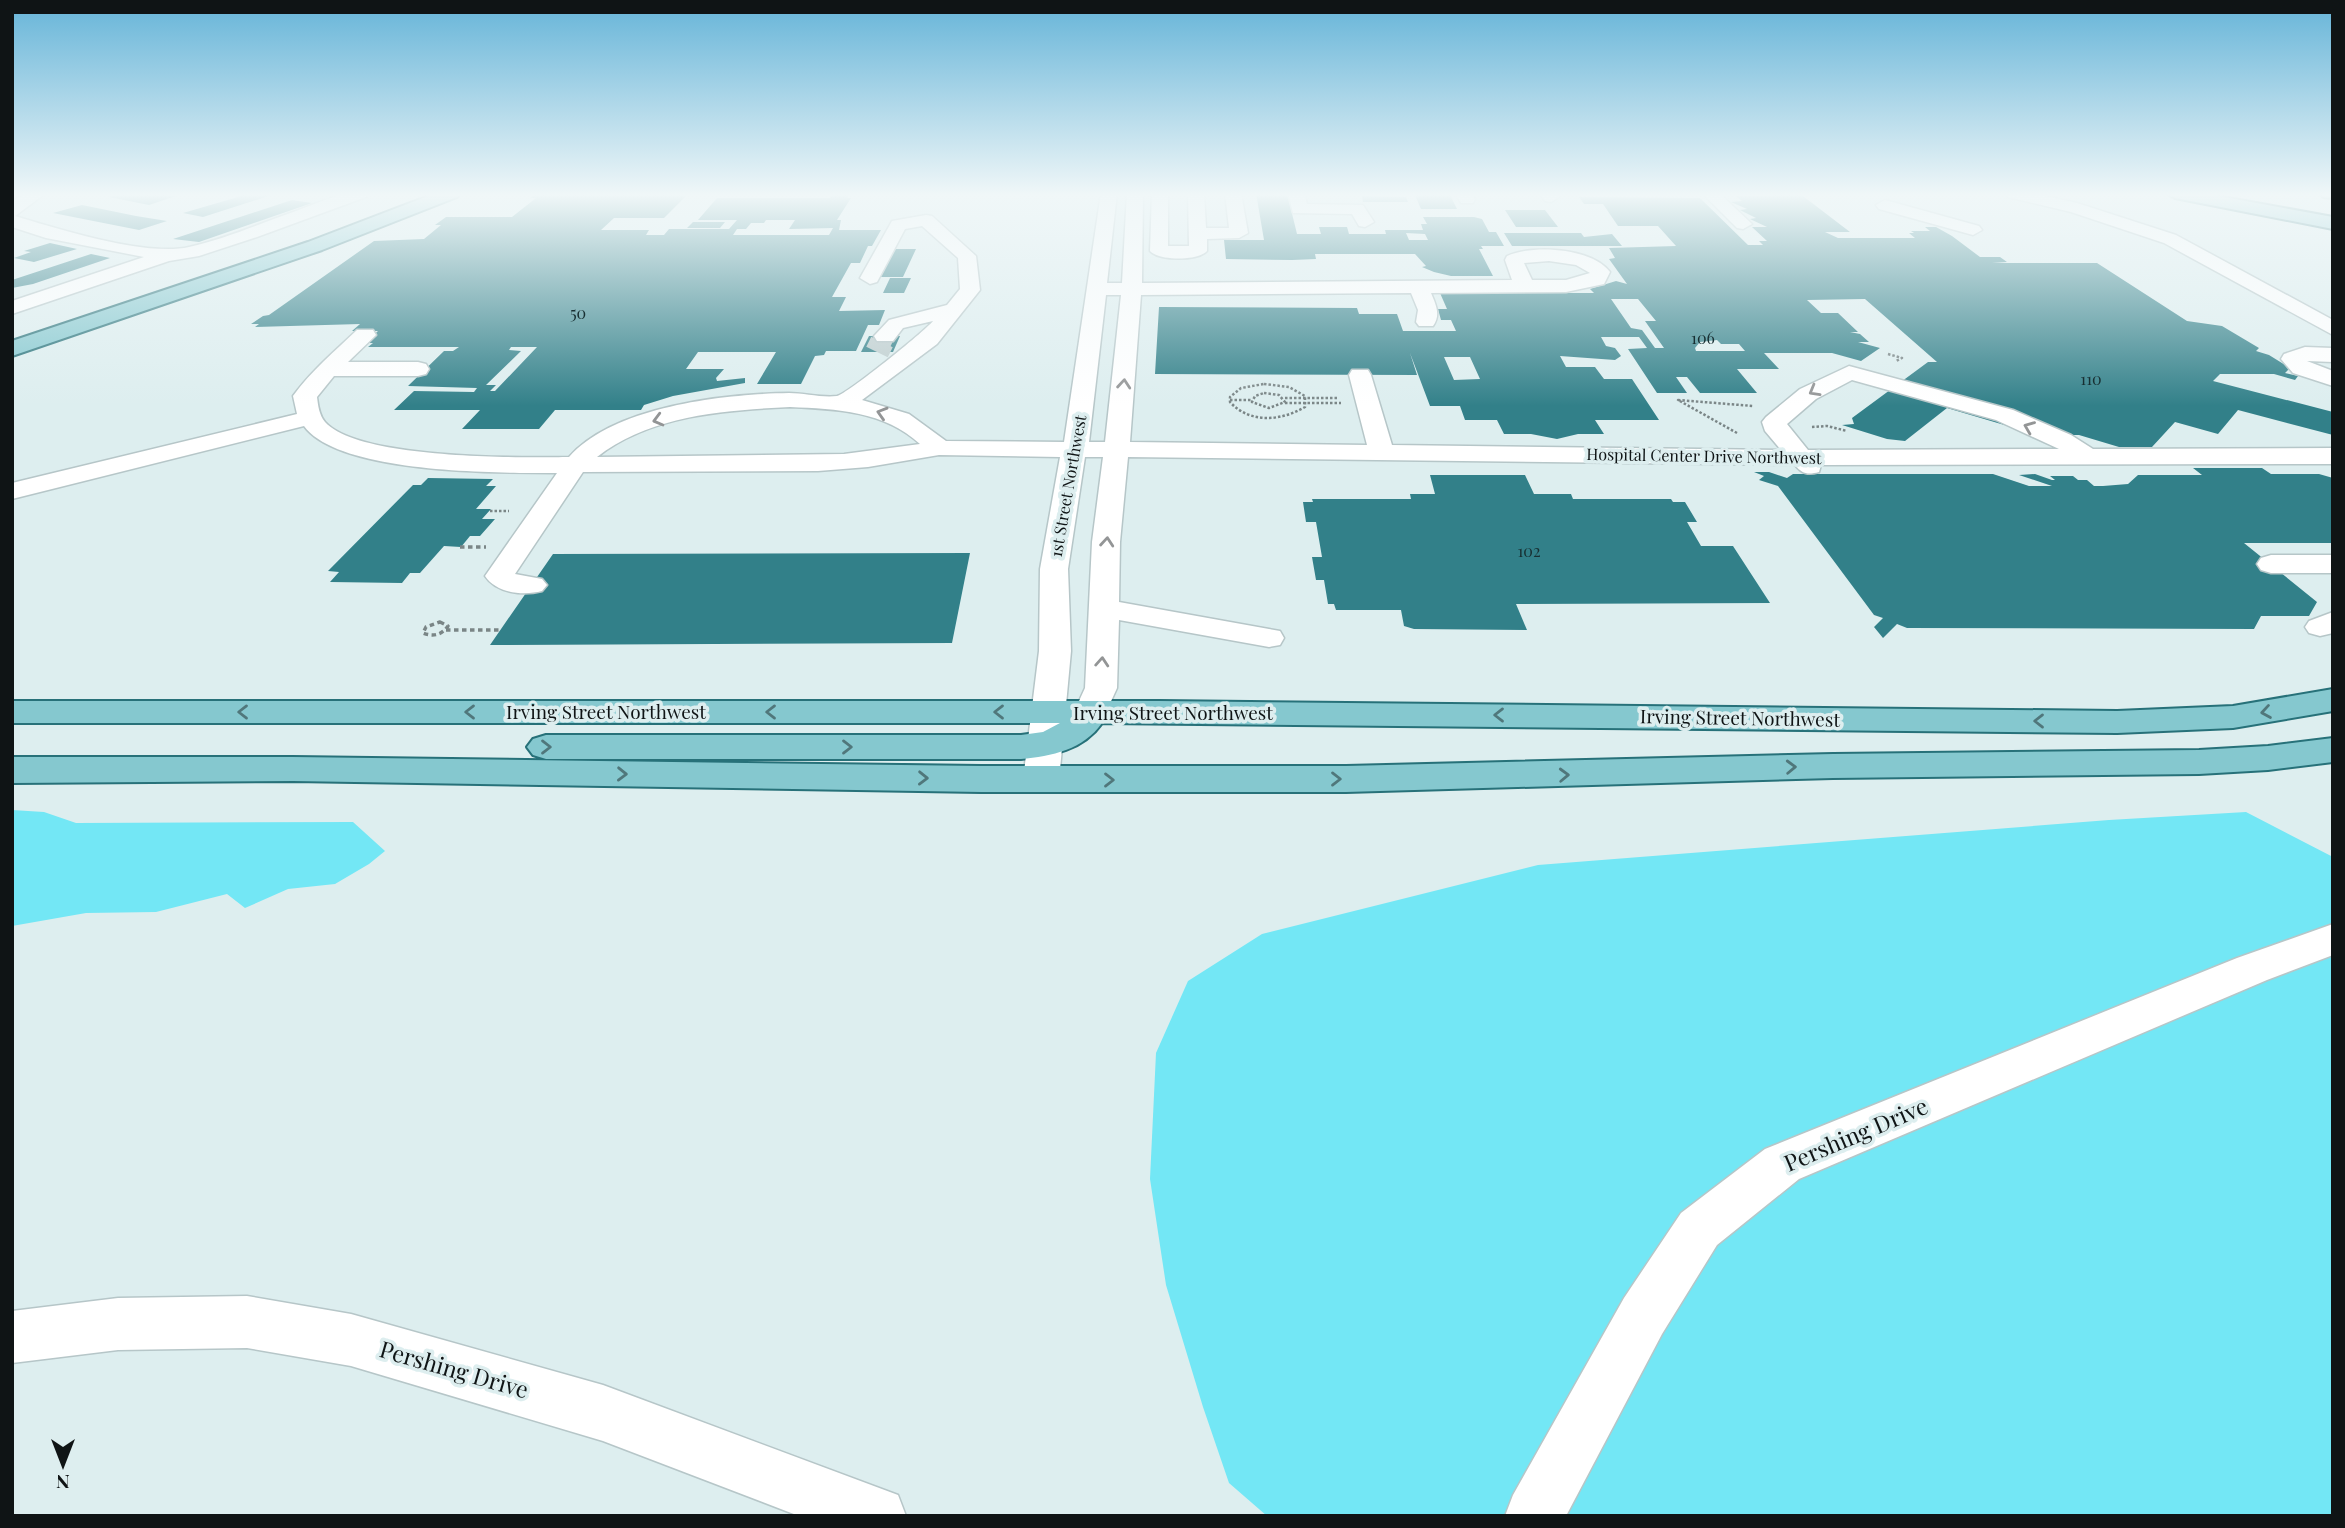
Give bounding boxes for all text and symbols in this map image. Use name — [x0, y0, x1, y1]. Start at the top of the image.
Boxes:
house number: 50 — [570, 302, 586, 323]
house number: 106 — [1691, 327, 1715, 348]
house number: 110 — [2080, 368, 2102, 389]
one-way arrow — [1116, 378, 1131, 389]
one-way arrow — [1809, 383, 1822, 396]
one-way arrow — [876, 406, 888, 421]
one-way arrow — [652, 412, 664, 426]
street label: 1st Street Northwest — [1045, 413, 1090, 559]
one-way arrow — [2024, 421, 2036, 435]
street label: Hospital Center Drive Northwest — [1586, 443, 1822, 468]
one-way arrow — [1099, 536, 1114, 547]
house number: 102 — [1517, 540, 1541, 561]
one-way arrow — [1094, 656, 1109, 667]
street label: Irving Street Northwest — [506, 698, 706, 724]
street label: Irving Street Northwest — [1073, 699, 1273, 725]
street label: Irving Street Northwest — [1640, 702, 1841, 732]
one-way arrow — [237, 704, 247, 720]
one-way arrow — [464, 704, 475, 720]
one-way arrow — [765, 704, 776, 720]
one-way arrow — [993, 704, 1003, 720]
one-way arrow — [2260, 705, 2272, 720]
one-way arrow — [1493, 707, 1504, 723]
one-way arrow — [2033, 714, 2044, 729]
one-way arrow — [541, 739, 552, 755]
one-way arrow — [842, 739, 853, 755]
one-way arrow — [1786, 760, 1797, 775]
one-way arrow — [618, 766, 628, 782]
one-way arrow — [1559, 767, 1570, 782]
one-way arrow — [918, 771, 929, 786]
one-way arrow — [1332, 771, 1342, 787]
one-way arrow — [1104, 772, 1115, 788]
street label: Pershing Drive — [1779, 1089, 1932, 1178]
street label: Pershing Drive — [376, 1333, 532, 1405]
north arrow — [28, 1430, 98, 1500]
text: N — [56, 1470, 70, 1496]

